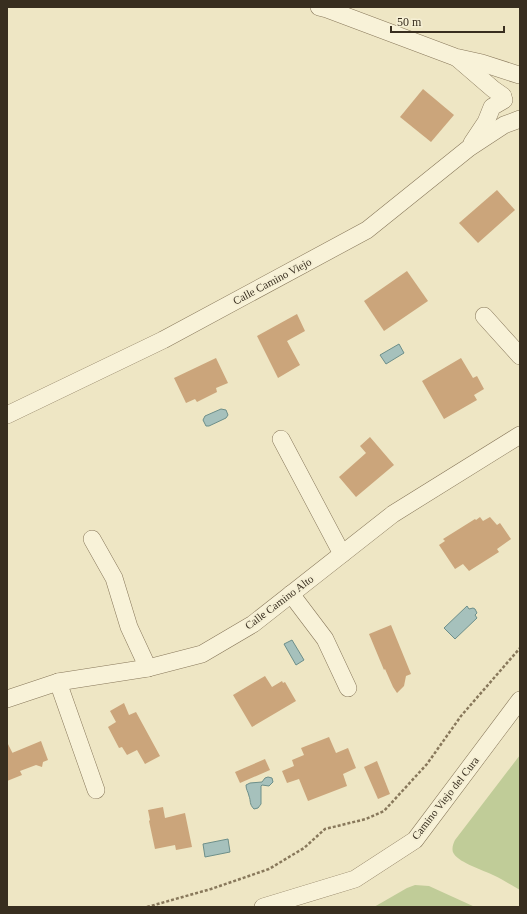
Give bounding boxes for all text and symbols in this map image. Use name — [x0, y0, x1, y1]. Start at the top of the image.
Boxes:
scale bar — [391, 8, 504, 34]
text: 50 m — [397, 15, 422, 29]
street label: Calle Camino Viejo — [231, 255, 314, 307]
street label: Calle Camino Alto — [242, 572, 316, 632]
street label: Camino Viejo del Cura — [409, 754, 481, 842]

